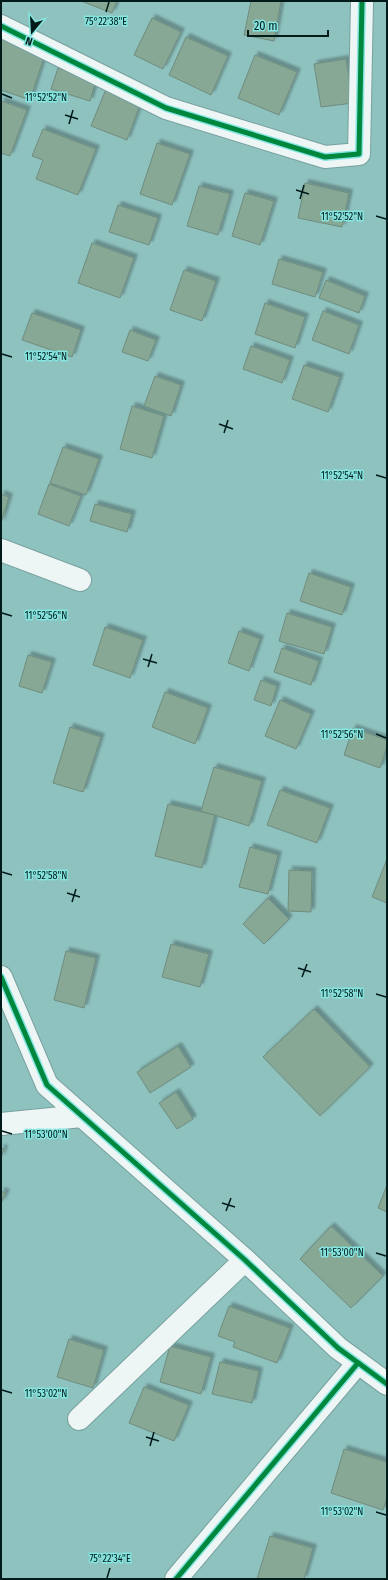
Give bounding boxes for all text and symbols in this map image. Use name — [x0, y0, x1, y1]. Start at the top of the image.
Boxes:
north arrow — [12, 12, 52, 52]
scale bar — [248, 12, 328, 38]
text: 75°22'38"E — [85, 16, 127, 28]
text: 20 m — [254, 19, 278, 33]
text: N — [24, 34, 34, 48]
text: 11°52'52"N — [25, 92, 67, 104]
text: 11°52'52"N — [321, 211, 363, 223]
text: 11°52'54"N — [25, 351, 67, 363]
text: 11°52'54"N — [321, 470, 363, 482]
text: 11°52'56"N — [25, 610, 67, 622]
text: 11°52'56"N — [321, 729, 363, 741]
text: 11°52'58"N — [25, 870, 67, 882]
text: 11°52'58"N — [321, 988, 363, 1000]
text: 11°53'00"N — [24, 1129, 68, 1141]
text: 11°53'00"N — [320, 1247, 364, 1259]
text: 11°53'02"N — [25, 1388, 67, 1400]
text: 11°53'02"N — [321, 1506, 363, 1518]
text: 75°22'34"E — [89, 1553, 131, 1565]

